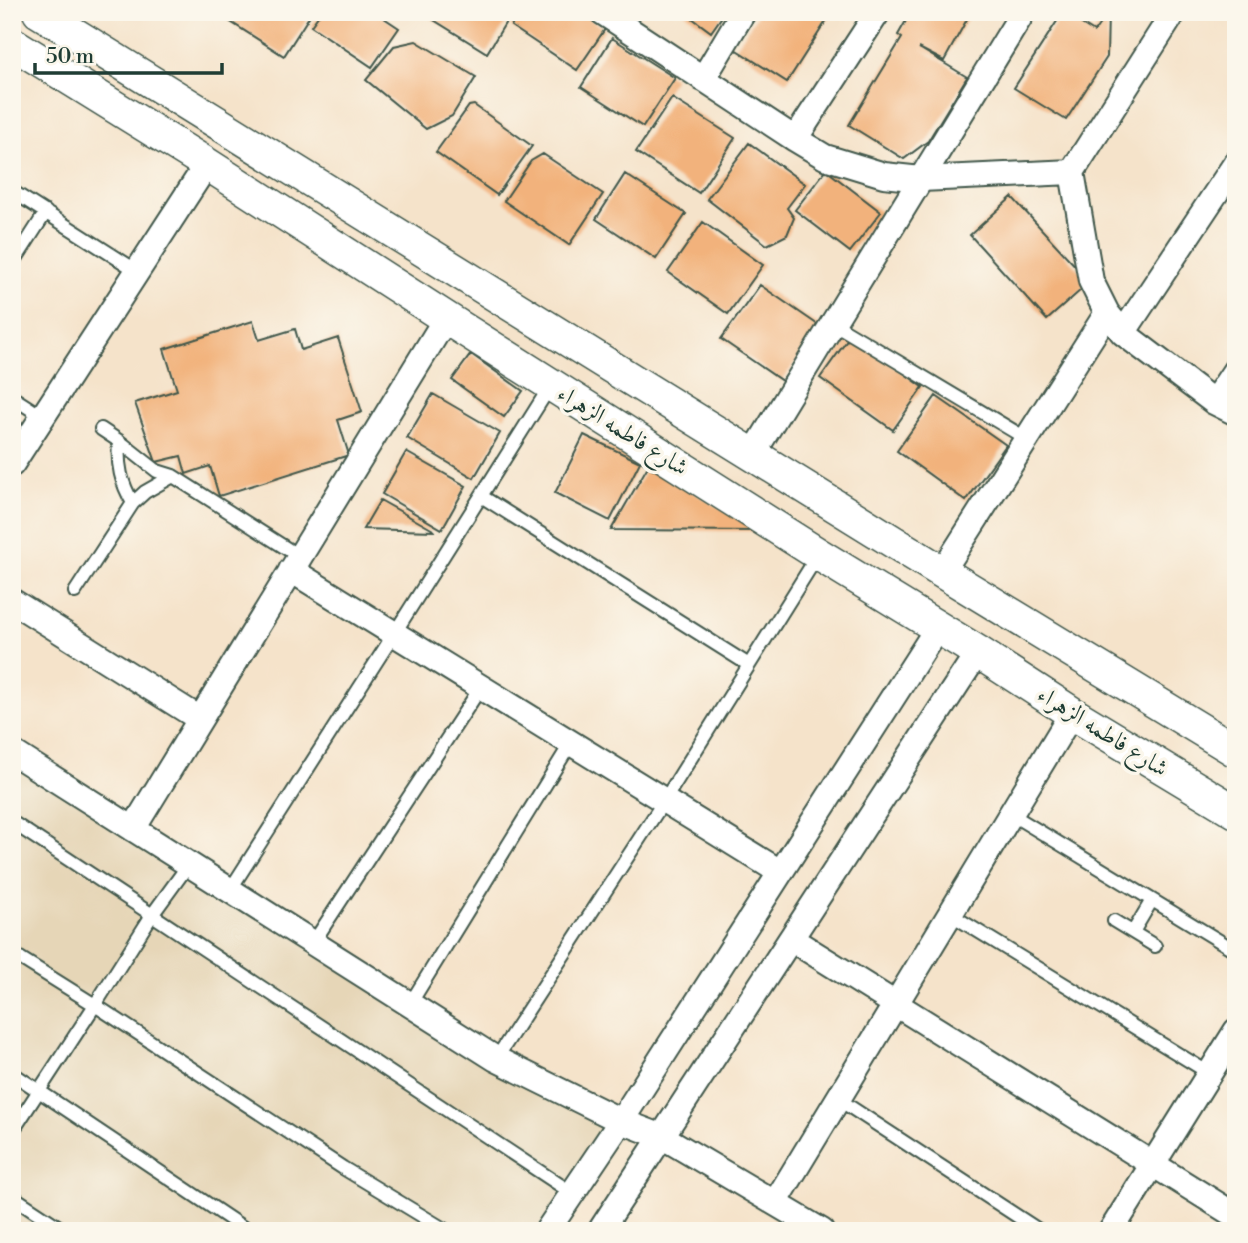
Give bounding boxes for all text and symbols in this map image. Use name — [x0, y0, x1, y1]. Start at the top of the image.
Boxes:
scale bar — [35, 32, 222, 76]
text: 50 m — [46, 44, 94, 70]
street label: شارع فاطمه الزهراء — [549, 379, 694, 486]
street label: شارع فاطمه الزهراء — [1029, 680, 1174, 787]

